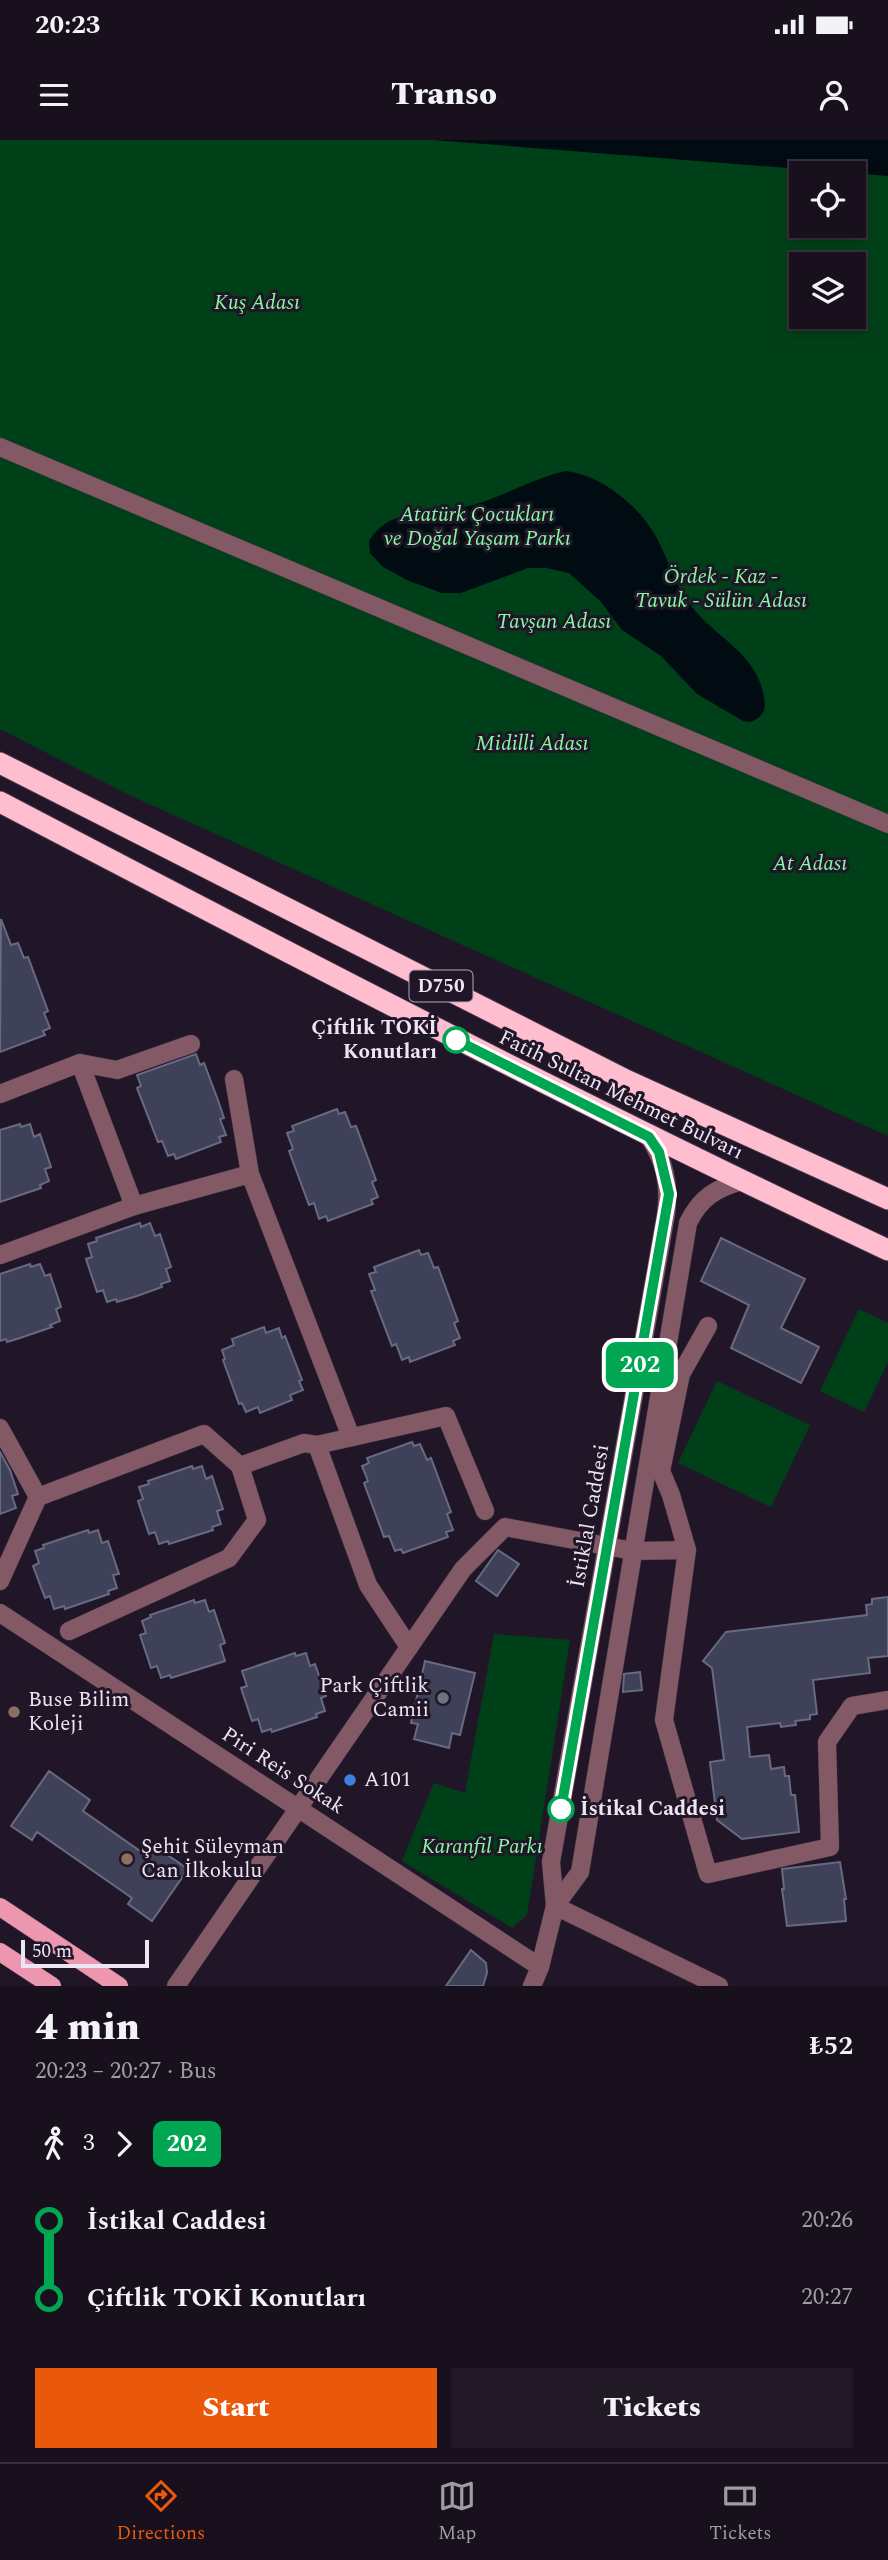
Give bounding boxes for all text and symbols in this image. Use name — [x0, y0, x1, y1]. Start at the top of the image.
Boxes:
text: 20:23 — [35, 5, 100, 45]
text: Transo — [391, 70, 497, 119]
icon: menu — [35, 76, 73, 114]
icon: person — [815, 76, 853, 114]
map controls — [789, 161, 866, 329]
button: locate — [789, 161, 866, 238]
button: layers — [789, 252, 866, 329]
park label: Kuş Adası — [214, 287, 300, 319]
park label: Atatürk Çocukları ve Doğal Yaşam Parkı — [383, 499, 571, 555]
park label: Ördek - Kaz - Tavuk - Sülün Adası — [635, 561, 807, 617]
park label: Tavşan Adası — [497, 606, 611, 638]
park label: Midilli Adası — [475, 728, 589, 760]
park label: At Adası — [772, 848, 847, 880]
road number: D750 — [410, 971, 472, 1002]
place label: Çiftlik TOKİ Konutları — [311, 1012, 437, 1068]
street label: Fatih Sultan Mehmet Bulvarı — [493, 1022, 749, 1168]
marker: Çiftlik TOKİ Konutları — [443, 1027, 469, 1053]
line badge: 202 — [600, 1342, 680, 1388]
text: 202 — [620, 1347, 660, 1383]
street label: İstiklal Caddesi — [562, 1442, 618, 1590]
place label: Park Çiftlik Camii — [320, 1670, 429, 1726]
place label: Buse Bilim Koleji — [28, 1684, 129, 1740]
marker: Park Çiftlik Camii — [435, 1690, 451, 1706]
marker: Buse Bilim Koleji — [6, 1704, 22, 1720]
street label: Piri Reis Sokak — [215, 1719, 351, 1823]
place label: A101 — [364, 1764, 411, 1796]
marker: A101 — [342, 1772, 358, 1788]
place label: İstikal Caddesi — [580, 1793, 725, 1825]
marker: İstikal Caddesi — [548, 1796, 574, 1822]
place label: Şehit Süleyman Can İlkokulu — [141, 1831, 284, 1887]
park label: Karanfil Parkı — [421, 1831, 543, 1863]
marker: Şehit Süleyman Can İlkokulu — [119, 1851, 135, 1867]
scale bar — [21, 1937, 149, 1969]
text: 50 m — [32, 1937, 72, 1966]
text: 4 min — [35, 1999, 140, 2057]
text: ₺52 — [809, 2026, 853, 2066]
text: 20:23 – 20:27 · Bus — [35, 2054, 217, 2089]
icon: walk — [35, 2125, 73, 2163]
icon: forward — [105, 2125, 143, 2163]
text: 3 — [83, 2126, 95, 2161]
text: 202 — [167, 2126, 207, 2162]
text: İstikal Caddesi — [87, 2201, 267, 2241]
text: 20:26 — [801, 2203, 853, 2238]
text: Çiftlik TOKİ Konutları — [87, 2278, 366, 2318]
text: 20:27 — [801, 2280, 853, 2315]
button: Start — [35, 2368, 437, 2448]
button: Tickets — [451, 2368, 853, 2448]
tab: Directions — [116, 2477, 205, 2548]
tab: Map — [438, 2477, 476, 2548]
tab: Tickets — [709, 2477, 772, 2548]

